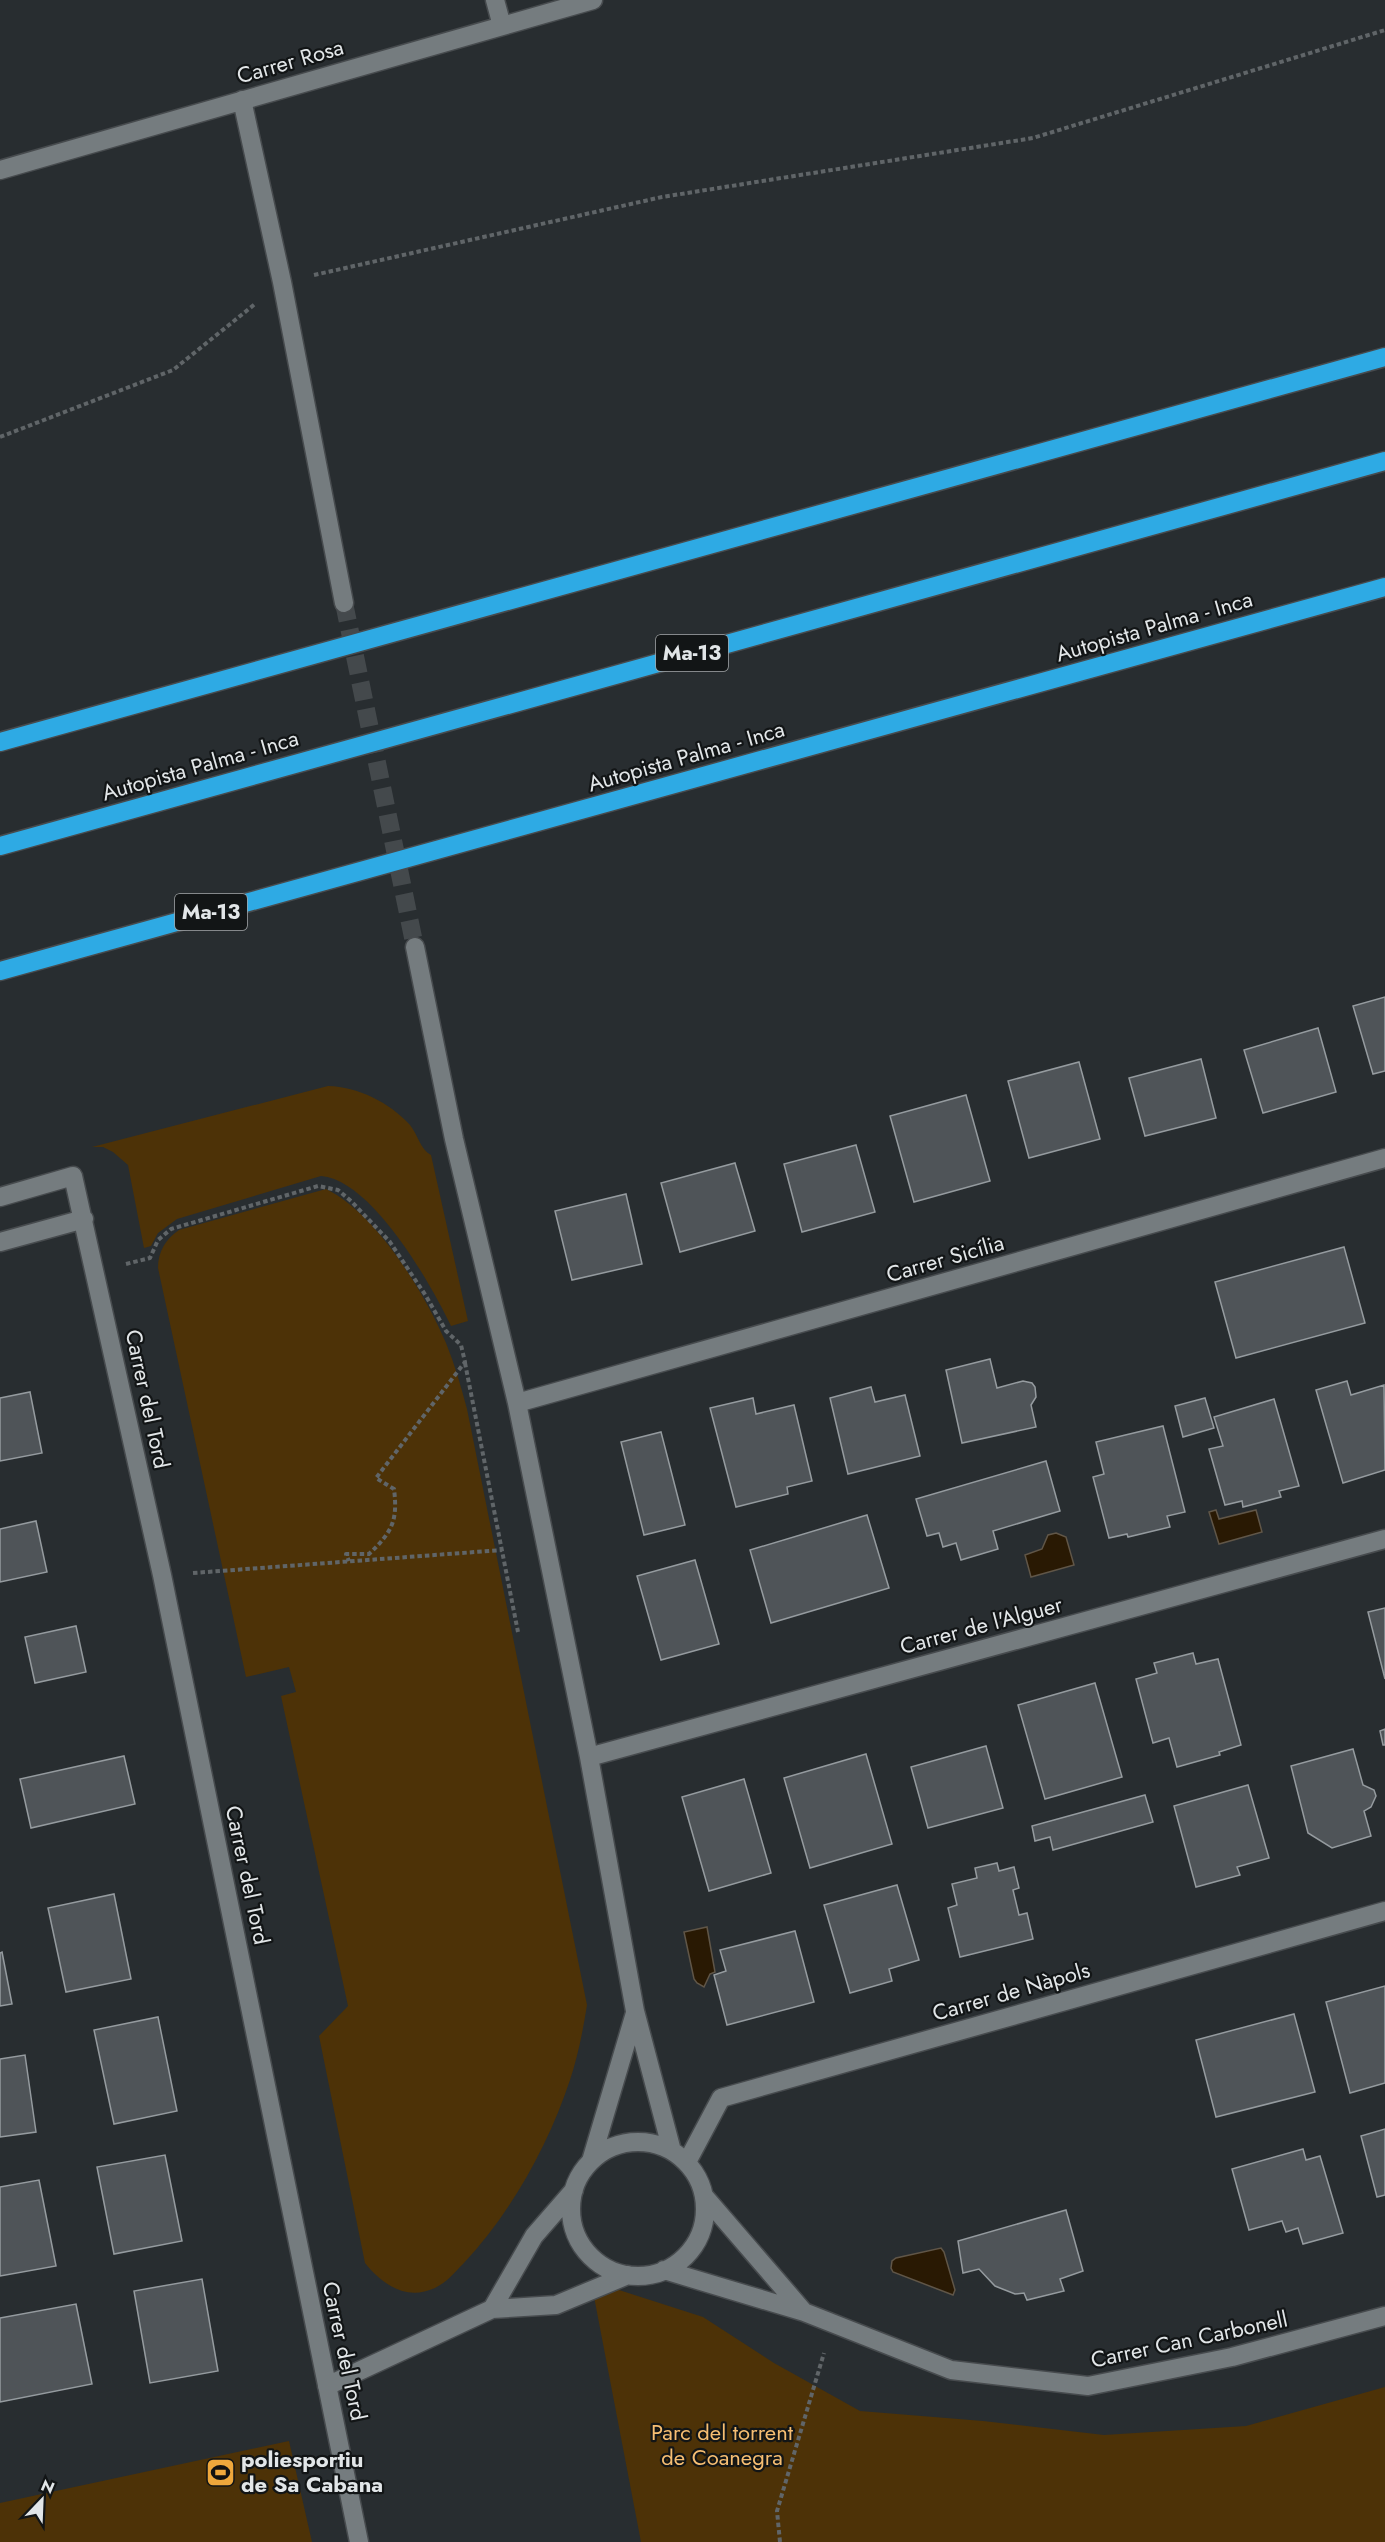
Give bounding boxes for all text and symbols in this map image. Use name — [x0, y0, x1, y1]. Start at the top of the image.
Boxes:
street label: Carrer Rosa — [233, 31, 347, 91]
street label: Autopista Palma - Inca — [1052, 583, 1256, 669]
road number: Ma-13 — [656, 635, 728, 671]
street label: Autopista Palma - Inca — [584, 713, 788, 799]
street label: Autopista Palma - Inca — [98, 722, 302, 808]
road number: Ma-13 — [175, 894, 247, 930]
street label: Carrer Sicília — [882, 1226, 1008, 1290]
street label: Carrer del Tord — [118, 1326, 178, 1472]
street label: Carrer de l'Alguer — [896, 1588, 1066, 1662]
street label: Carrer del Tord — [218, 1802, 278, 1948]
street label: Carrer de Nàpols — [928, 1953, 1094, 2029]
street label: Carrer del Tord — [315, 2278, 375, 2424]
street label: Carrer Can Carbonell — [1088, 2303, 1290, 2375]
park label: Parc del torrent de Coanegra — [651, 2416, 794, 2473]
place label: poliesportiu de Sa Cabana — [241, 2443, 383, 2500]
sports icon: poliesportiu de Sa Cabana — [204, 2456, 236, 2488]
north arrow — [12, 2470, 72, 2530]
text: N — [37, 2474, 58, 2500]

